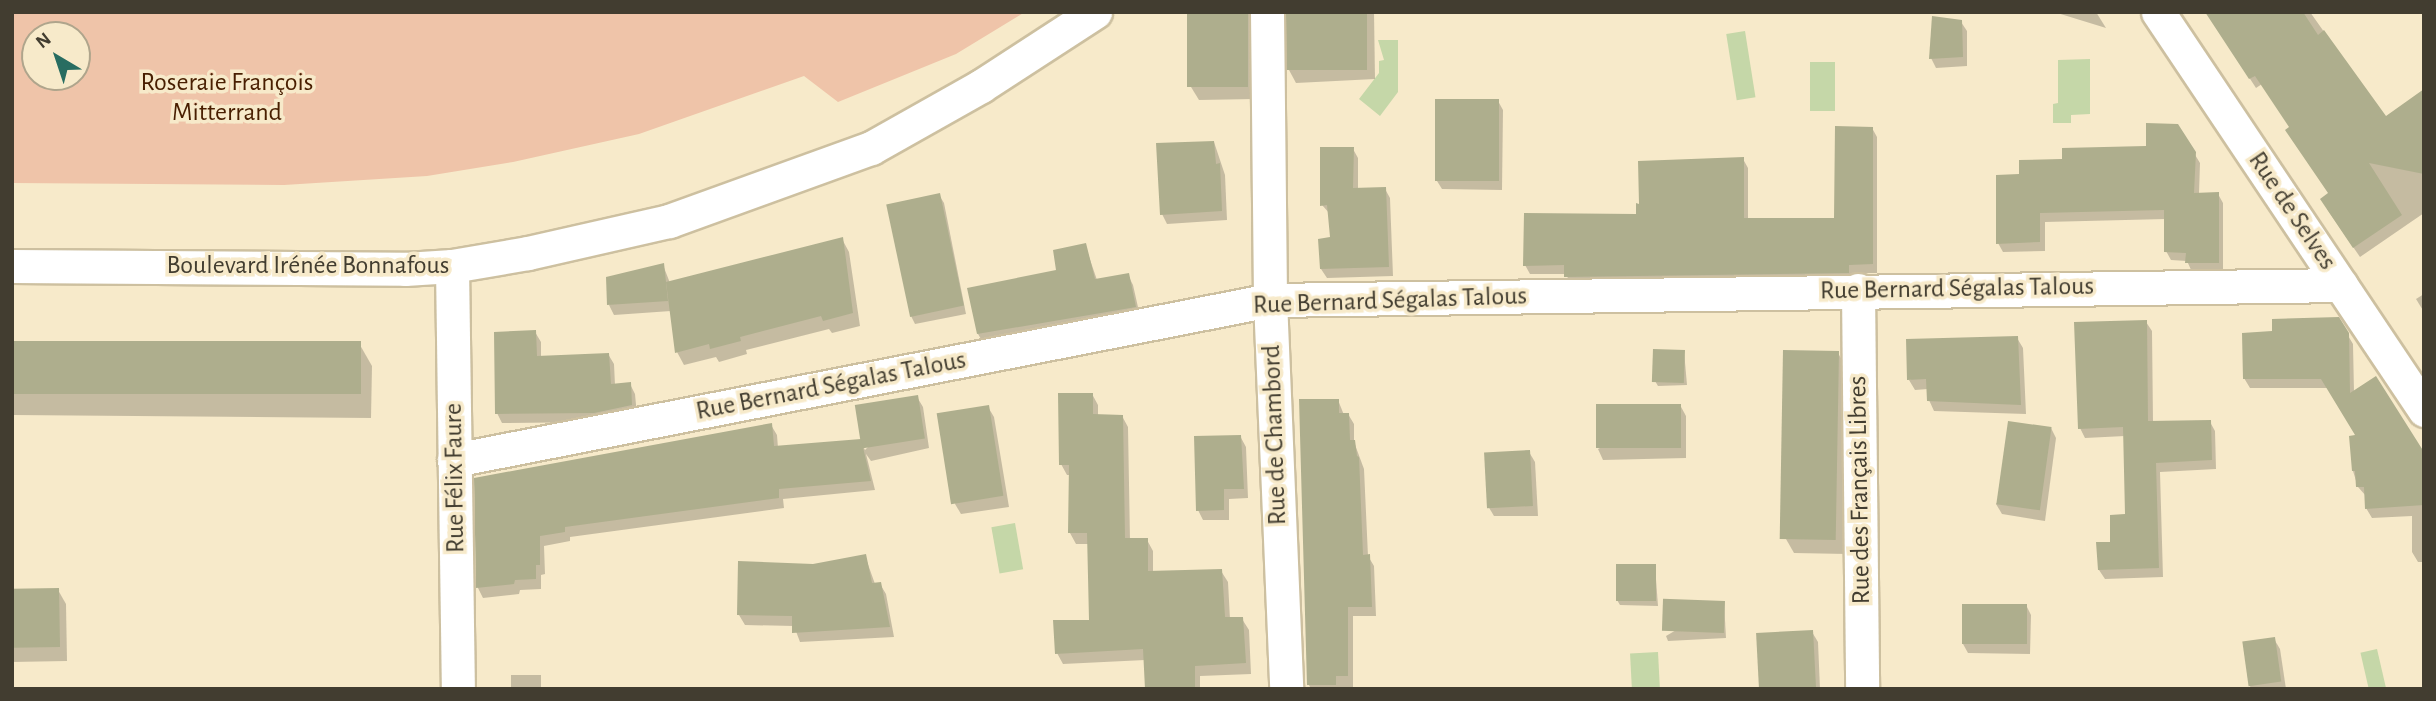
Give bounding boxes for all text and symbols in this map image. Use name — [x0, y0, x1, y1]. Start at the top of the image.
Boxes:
north arrow — [21, 21, 91, 91]
text: N — [33, 29, 55, 52]
park label: Roseraie François Mitterrand — [141, 67, 313, 128]
street label: Rue de Selves — [2241, 146, 2343, 276]
street label: Boulevard Irénée Bonnafous — [167, 250, 449, 282]
street label: Rue Bernard Ségalas Talous — [1820, 271, 2094, 307]
street label: Rue Bernard Ségalas Talous — [1253, 281, 1527, 321]
street label: Rue de Chambord — [1256, 344, 1294, 526]
street label: Rue Bernard Ségalas Talous — [694, 345, 968, 427]
street label: Rue des Français Libres — [1842, 375, 1878, 605]
street label: Rue Félix Faure — [438, 403, 472, 553]

